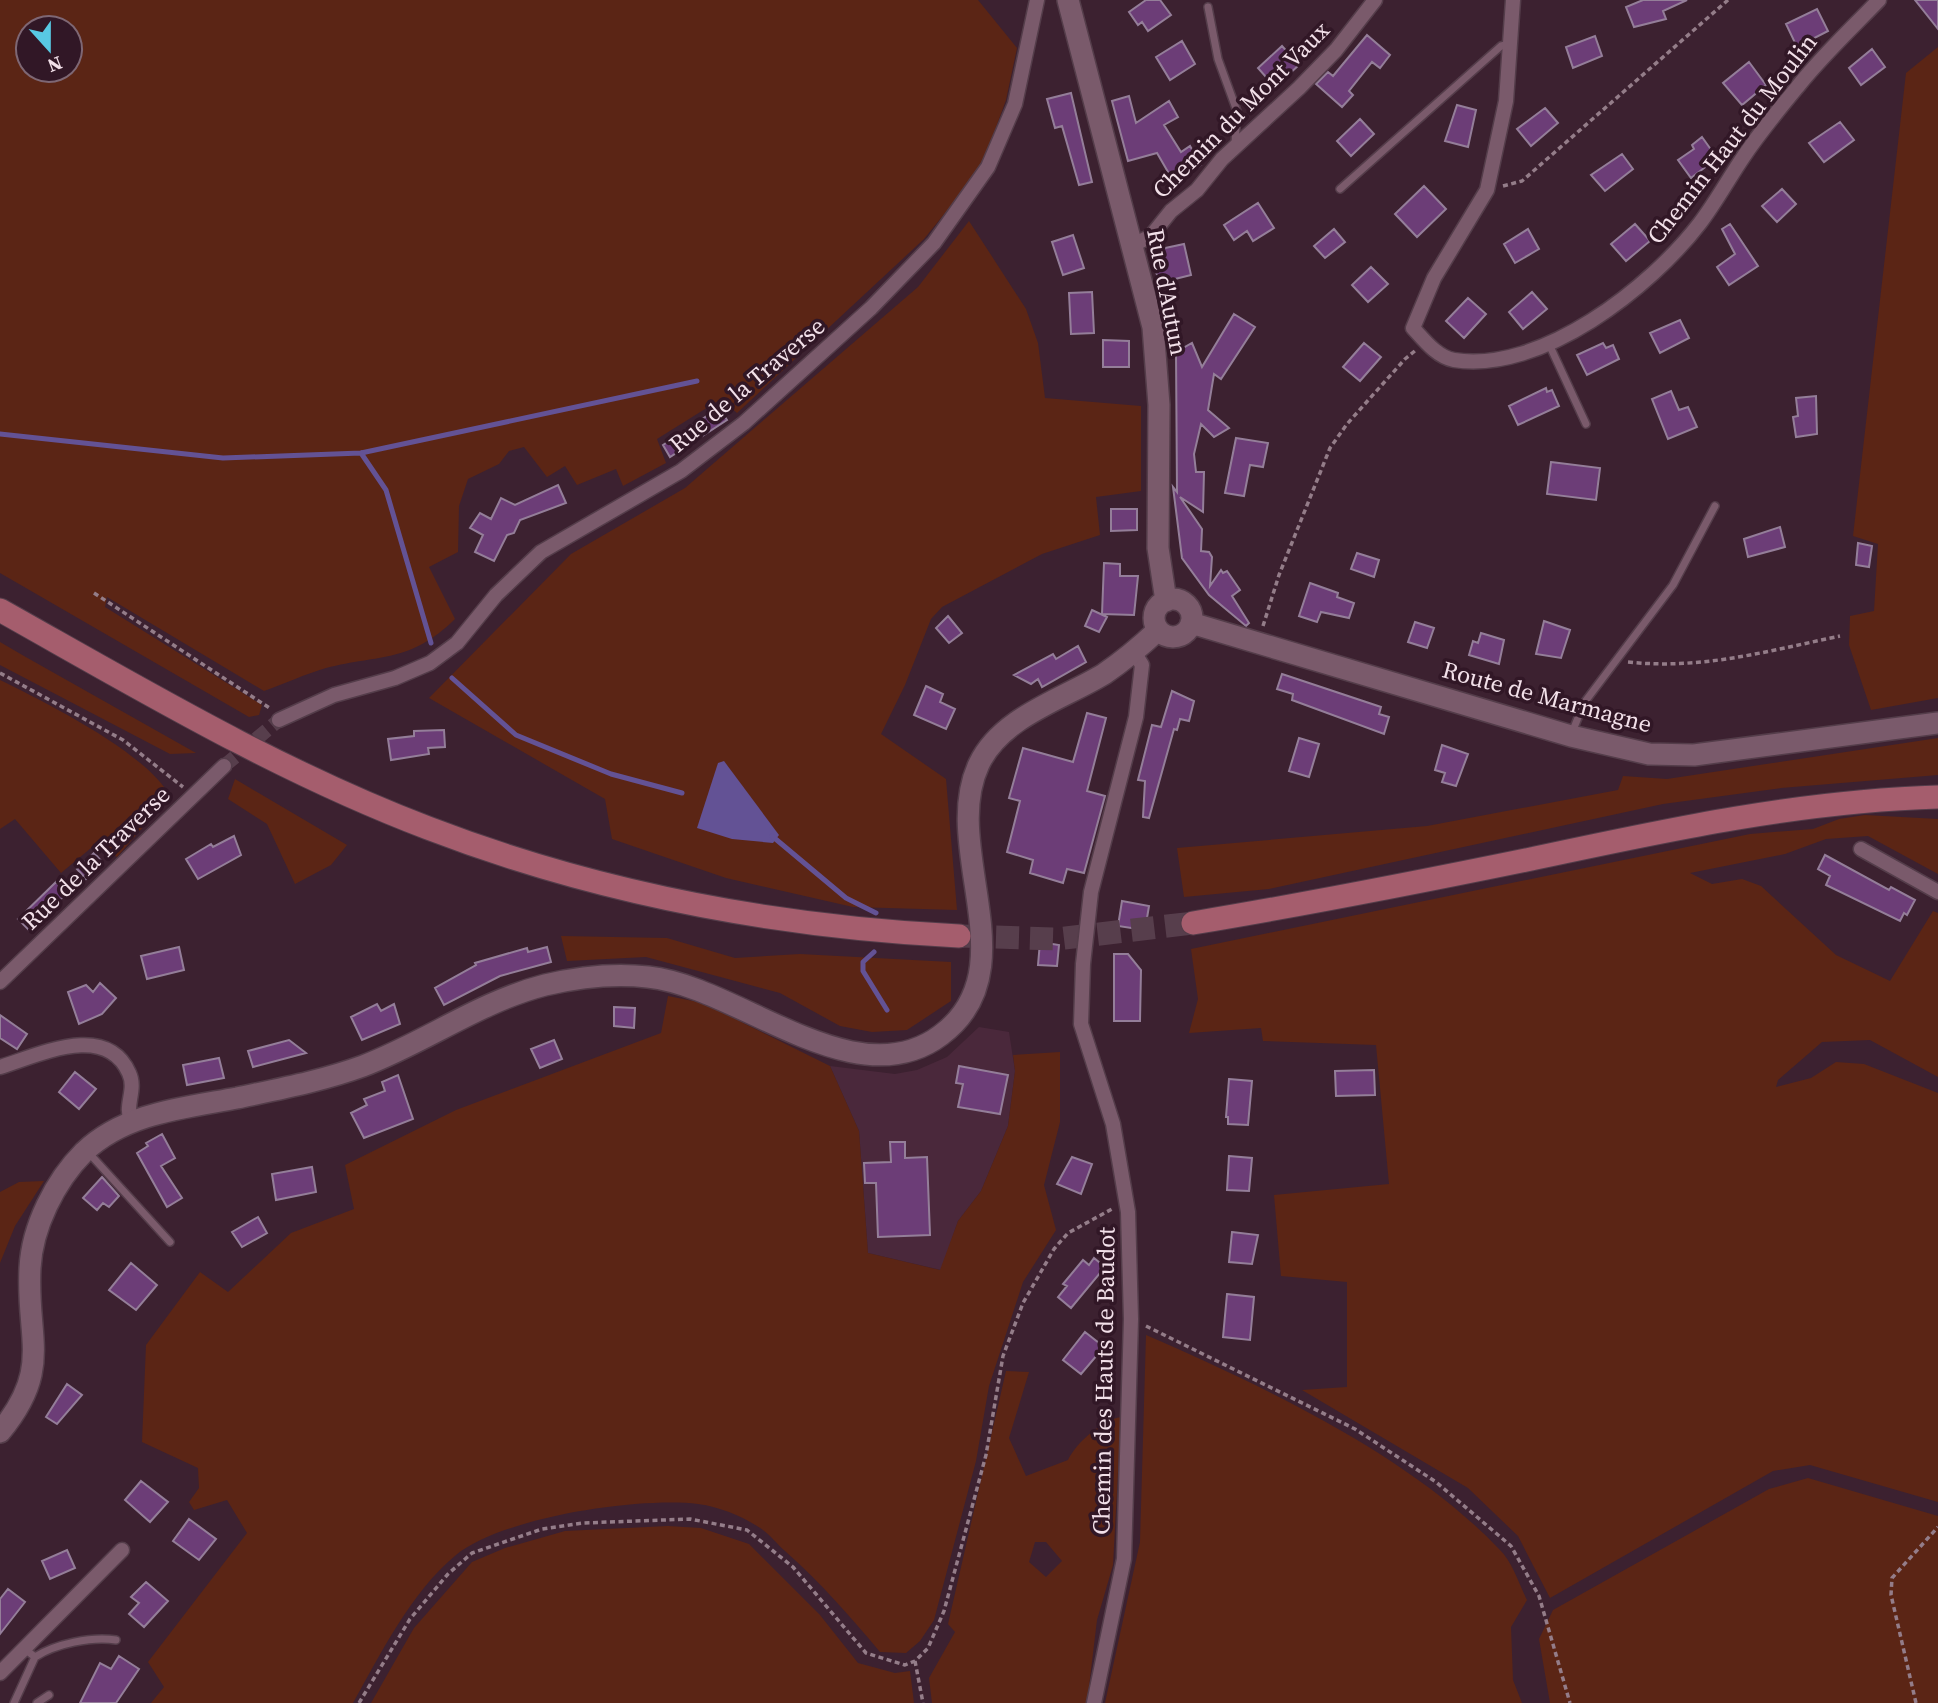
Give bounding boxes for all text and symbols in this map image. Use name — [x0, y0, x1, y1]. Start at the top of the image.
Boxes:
street label: Chemin du Mont Vaux — [1145, 13, 1337, 206]
north arrow — [14, 14, 84, 84]
street label: Chemin Haut du Moulin — [1639, 27, 1824, 251]
text: N — [44, 50, 66, 80]
street label: Rue d'Autun — [1139, 226, 1196, 358]
street label: Rue de la Traverse — [662, 309, 832, 460]
street label: Route de Marmagne — [1439, 653, 1656, 740]
street label: Rue de la Traverse — [14, 778, 177, 937]
street label: Chemin des Hauts de Baudot — [1084, 1227, 1123, 1535]

